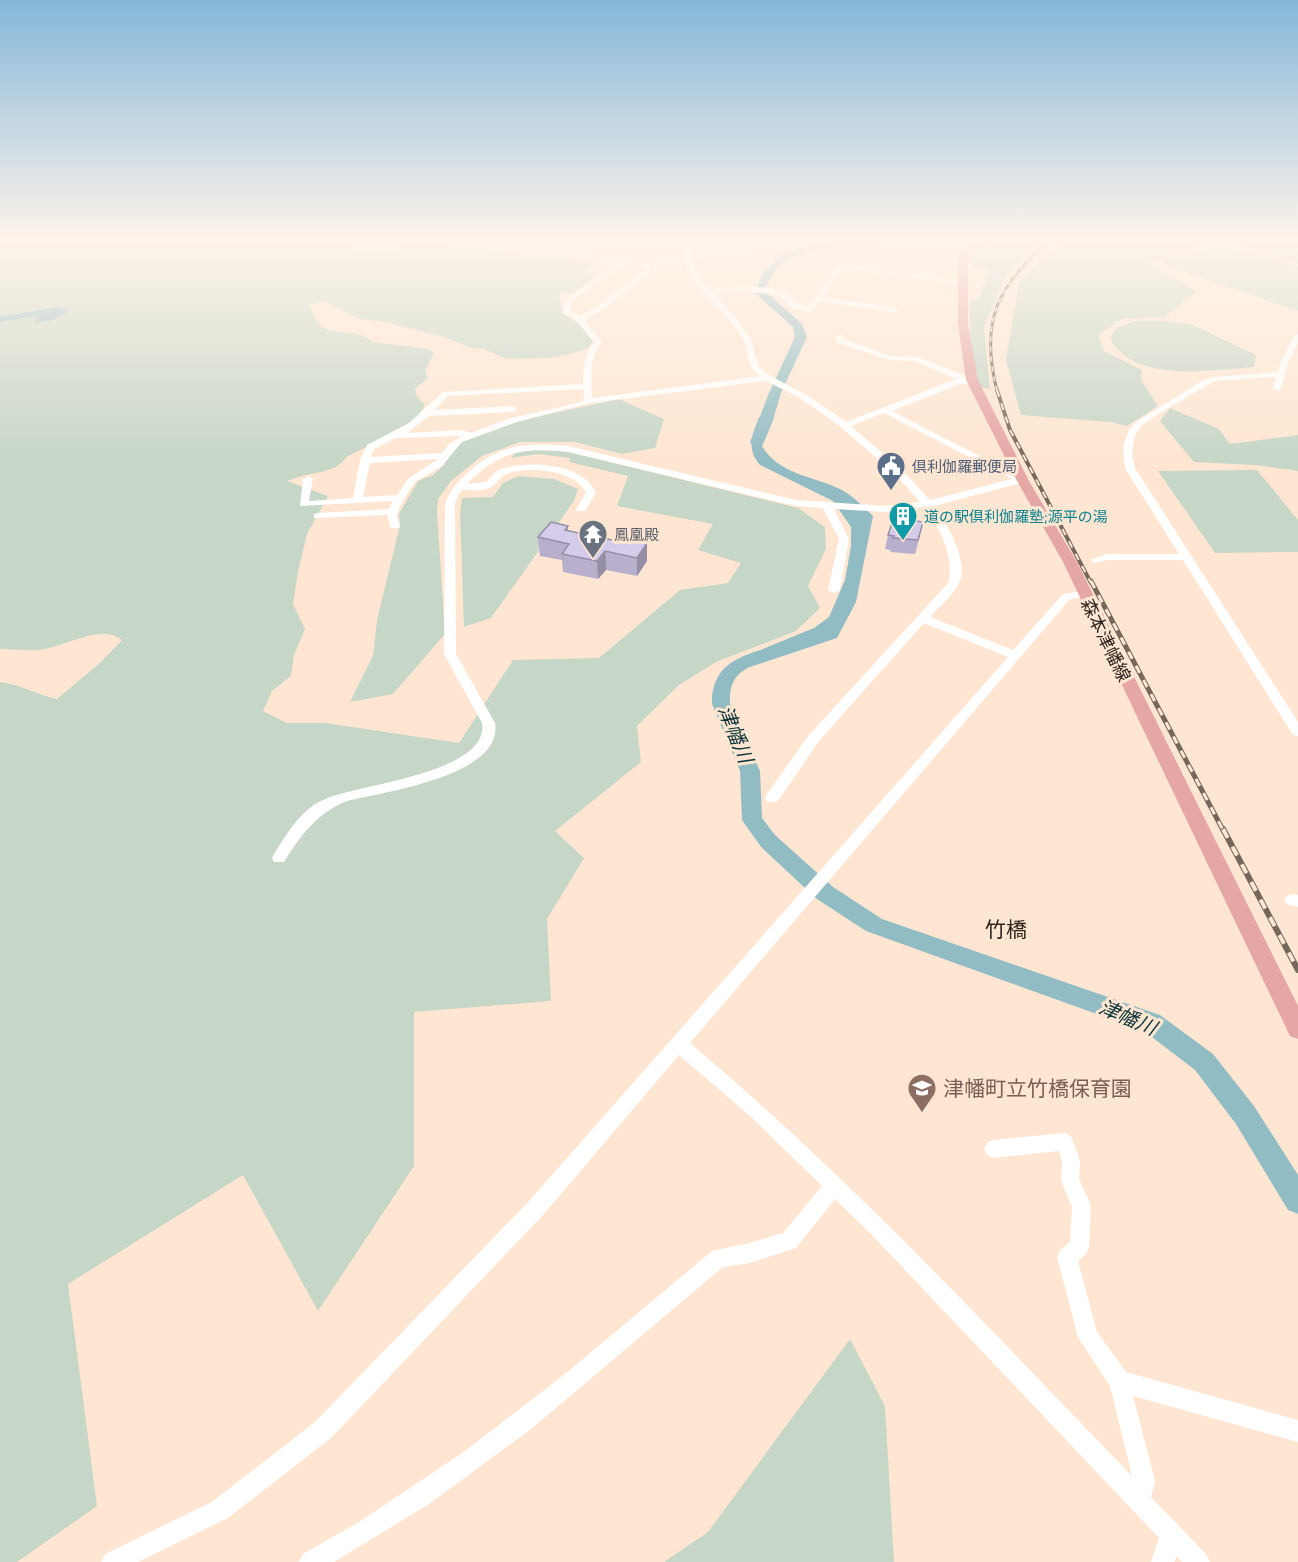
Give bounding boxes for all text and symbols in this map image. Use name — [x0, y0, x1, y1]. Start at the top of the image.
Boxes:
public building icon: 倶利伽羅郵便局 — [875, 450, 907, 492]
place label: 倶利伽羅郵便局 — [911, 455, 1017, 478]
building icon: 道の駅倶利伽羅塾;源平の湯 — [887, 500, 919, 542]
place label: 道の駅倶利伽羅塾;源平の湯 — [924, 505, 1108, 528]
temple icon: 鳳凰殿 — [577, 518, 609, 560]
place label: 鳳凰殿 — [614, 523, 659, 546]
street label: 森本津幡線 — [1074, 594, 1138, 686]
water label: 津幡川 — [710, 700, 762, 769]
district label: 竹橋 — [985, 913, 1027, 945]
water label: 津幡川 — [1094, 991, 1164, 1044]
school or university icon: 津幡町立竹橋保育園 — [906, 1072, 938, 1114]
place label: 津幡町立竹橋保育園 — [943, 1072, 1132, 1104]

